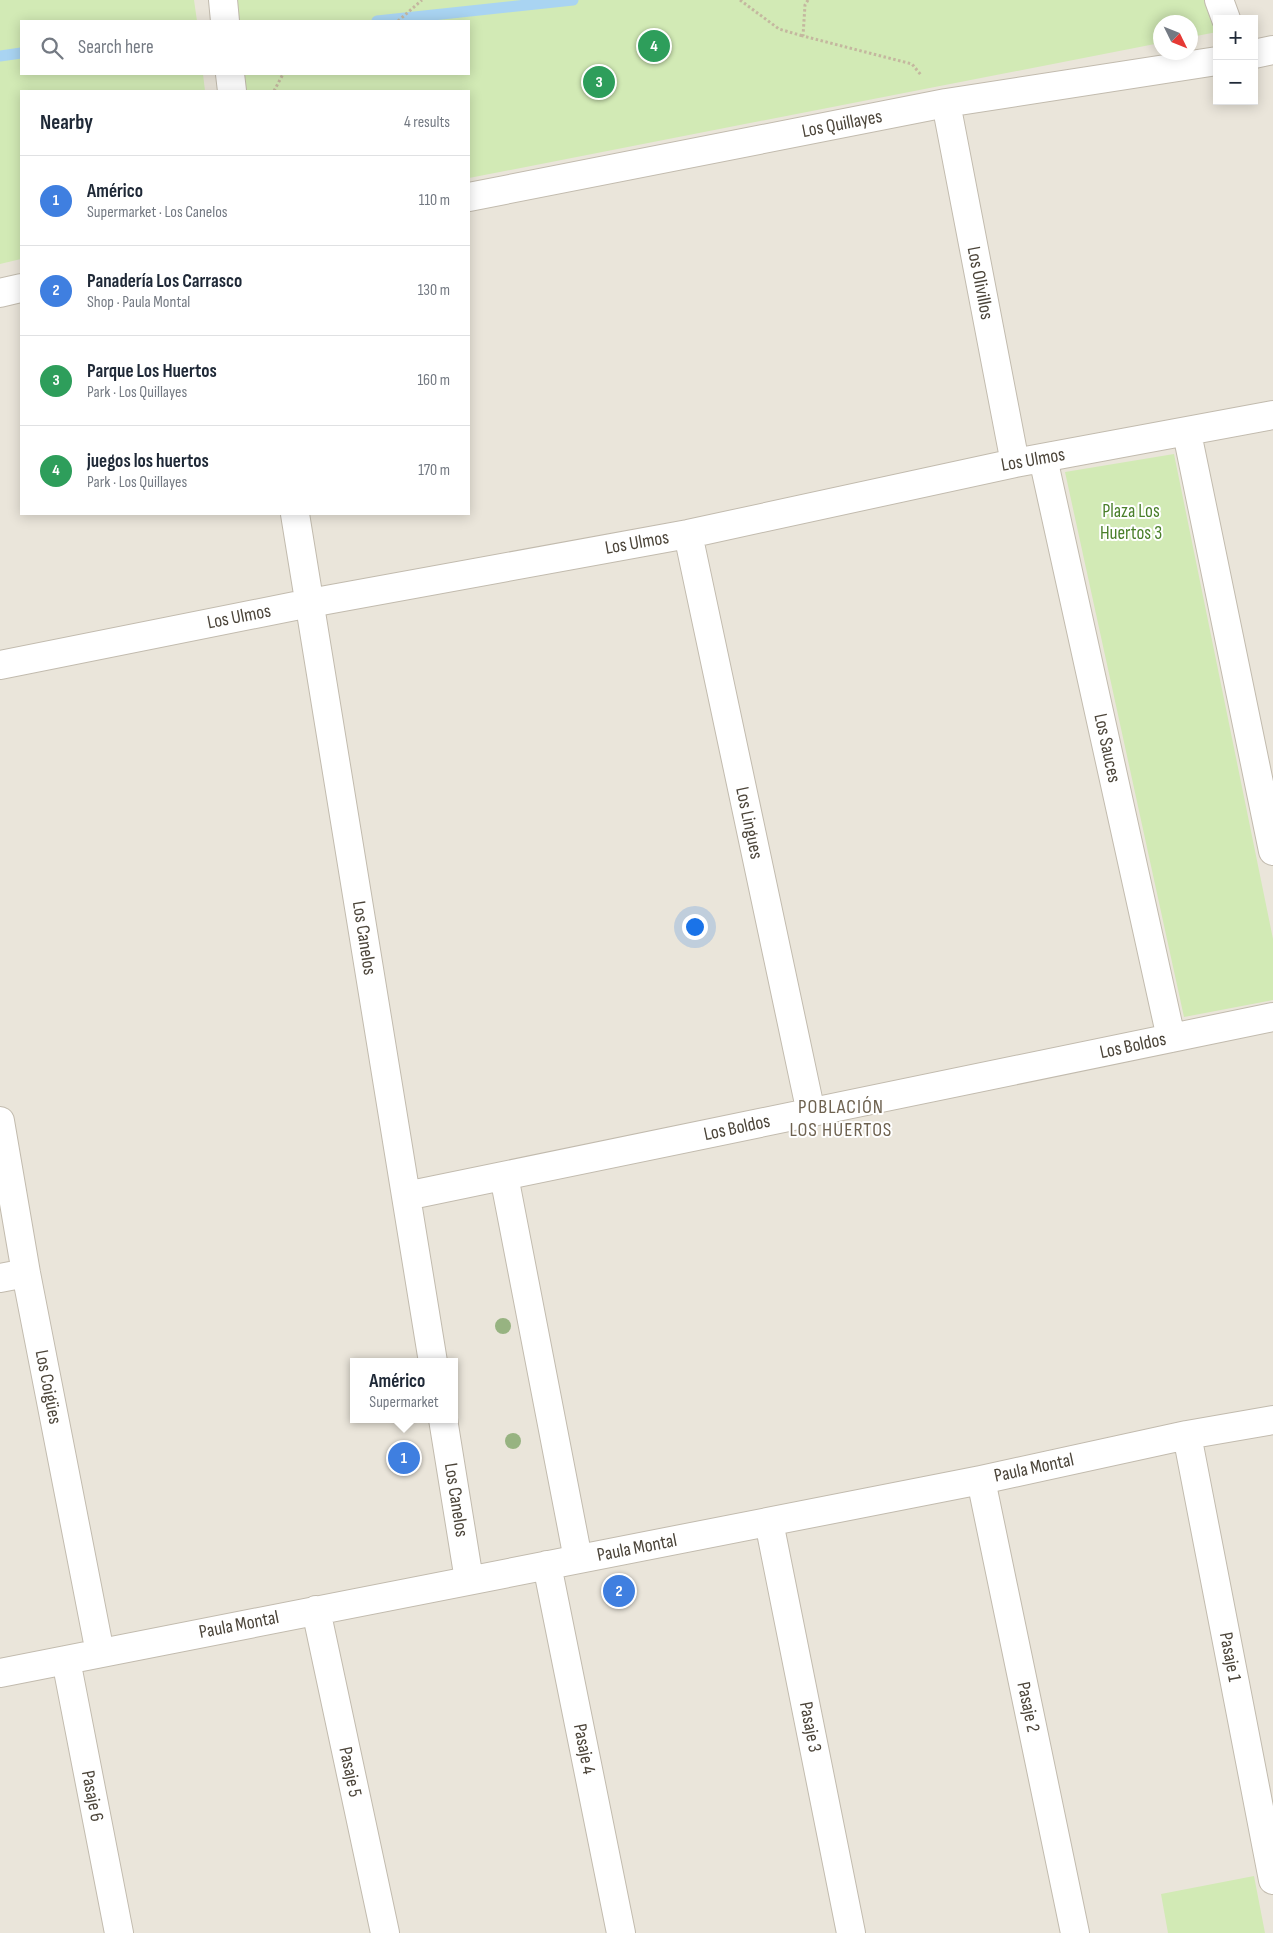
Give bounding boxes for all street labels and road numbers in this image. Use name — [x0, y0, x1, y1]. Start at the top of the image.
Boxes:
street label: Los Quillayes — [800, 105, 884, 143]
street label: Los Olivillos — [962, 244, 998, 322]
street label: Los Ulmos — [999, 443, 1067, 477]
street label: Los Ulmos — [603, 526, 671, 560]
street label: Los Ulmos — [205, 600, 273, 634]
street label: Los Sauces — [1088, 711, 1126, 785]
street label: Los Lingues — [730, 785, 768, 861]
street label: Los Canelos — [347, 899, 381, 977]
street label: Los Boldos — [1098, 1028, 1168, 1064]
street label: Los Boldos — [702, 1110, 772, 1146]
street label: Los Coigües — [30, 1348, 66, 1426]
street label: Paula Montal — [992, 1448, 1076, 1488]
street label: Los Canelos — [439, 1461, 473, 1539]
street label: Paula Montal — [595, 1529, 679, 1567]
street label: Paula Montal — [197, 1606, 281, 1644]
street label: Pasaje 1 — [1214, 1630, 1246, 1684]
street label: Pasaje 2 — [1011, 1680, 1045, 1734]
street label: Pasaje 3 — [794, 1700, 826, 1754]
street label: Pasaje 4 — [568, 1722, 600, 1776]
street label: Pasaje 5 — [333, 1745, 367, 1799]
street label: Pasaje 6 — [76, 1769, 108, 1823]

